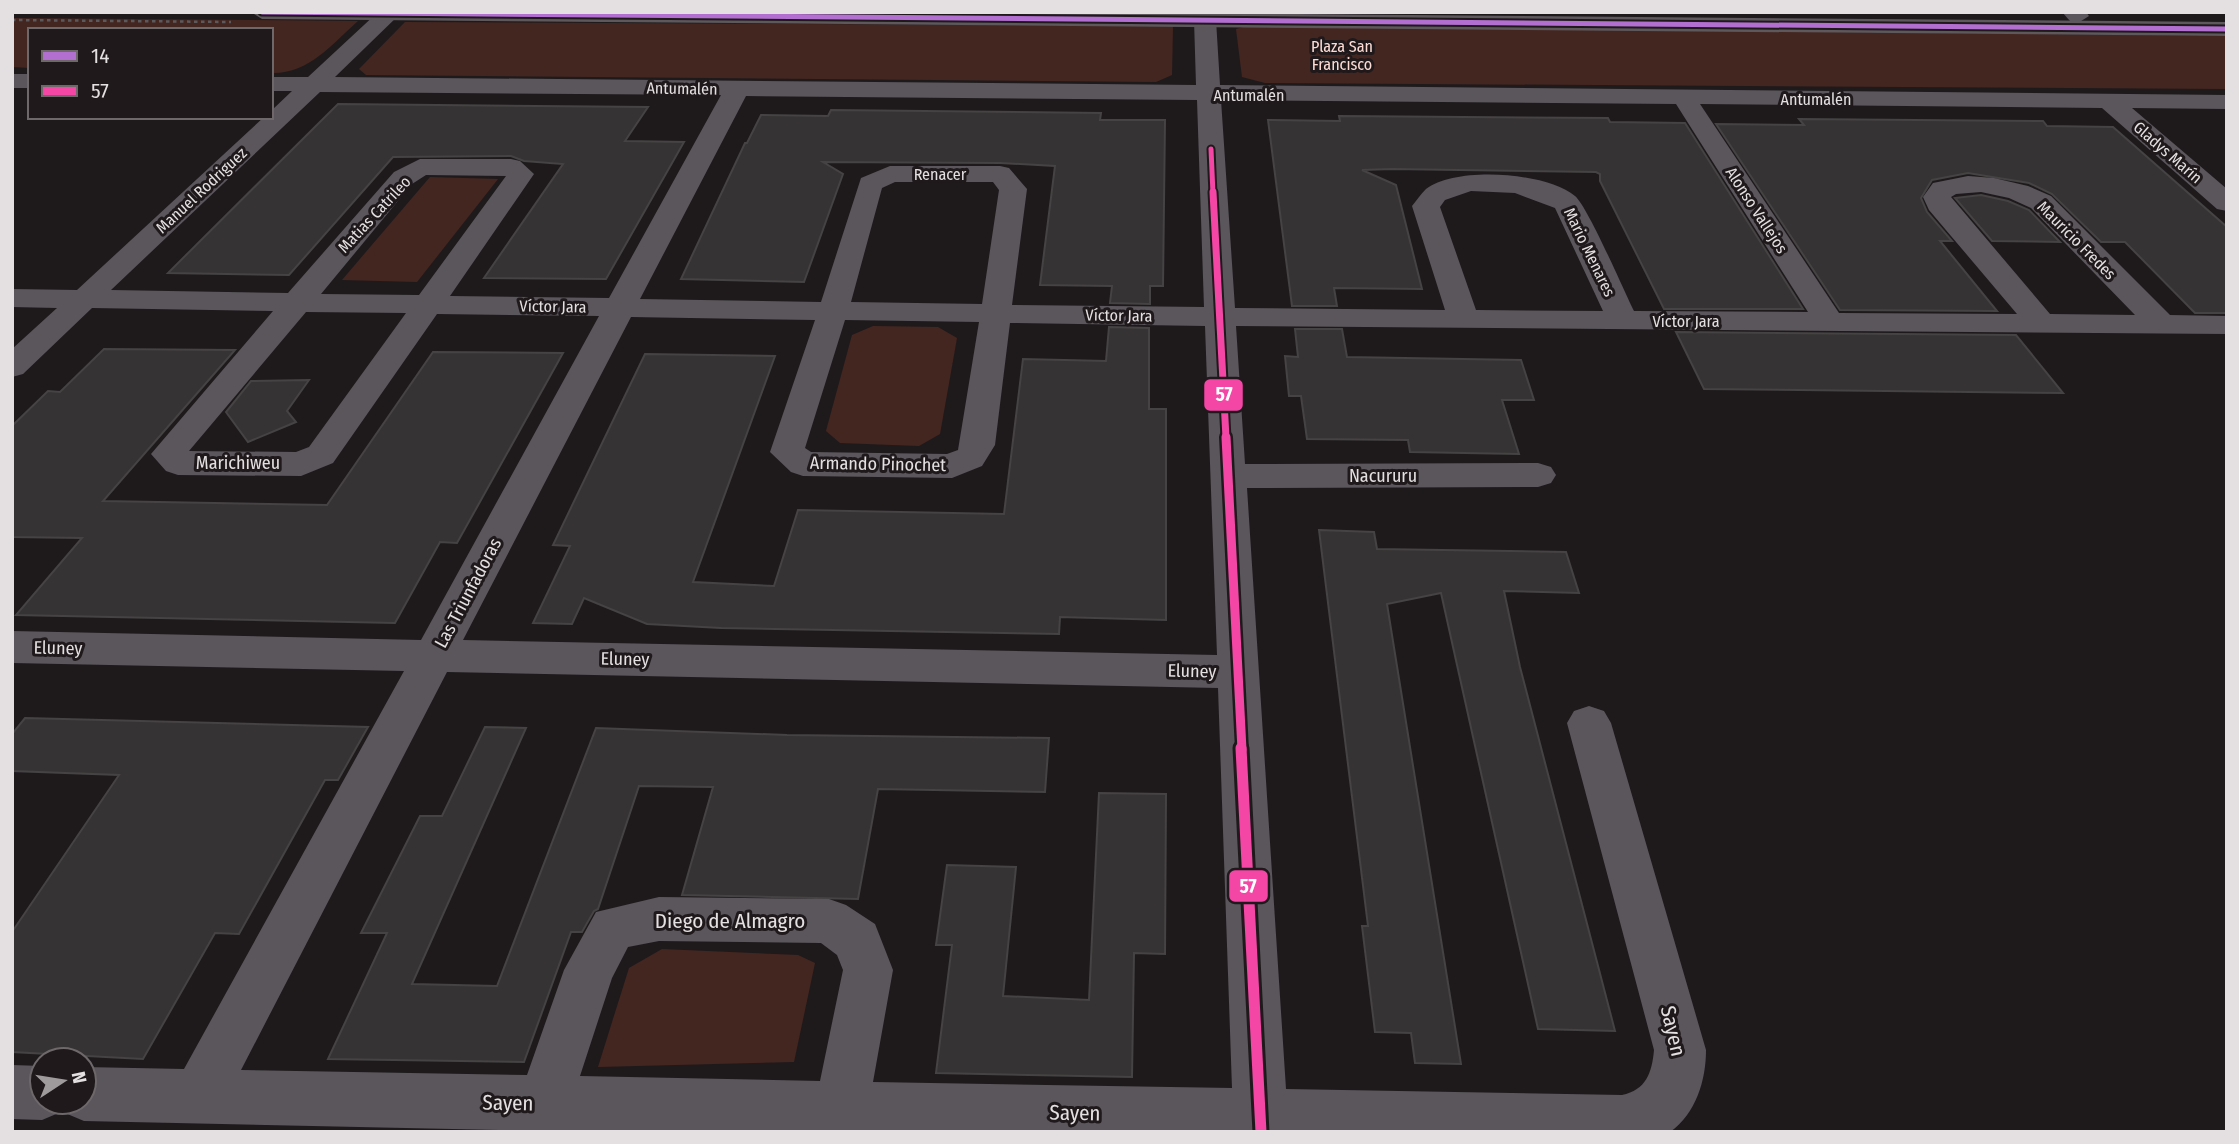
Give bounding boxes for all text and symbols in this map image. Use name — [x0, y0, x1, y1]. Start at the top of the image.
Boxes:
legend — [28, 28, 273, 119]
park label: Plaza San Francisco — [1311, 37, 1373, 74]
text: 14 — [91, 43, 109, 69]
text: 57 — [91, 78, 109, 104]
street label: Antumalén — [646, 78, 718, 99]
street label: Antumalén — [1214, 86, 1284, 105]
street label: Antumalén — [1781, 90, 1851, 109]
street label: Gladys Marín — [2130, 117, 2206, 187]
street label: Manuel Rodriguez — [152, 144, 251, 237]
street label: Alonso Vallejos — [1722, 164, 1792, 257]
street label: Renacer — [914, 165, 967, 184]
street label: Matias Catrileo — [334, 172, 415, 257]
street label: Mauricio Fredes — [2033, 197, 2120, 284]
street label: Mario Menares — [1560, 205, 1619, 300]
street label: Víctor Jara — [519, 296, 587, 317]
street label: Víctor Jara — [1085, 305, 1153, 326]
street label: Víctor Jara — [1652, 312, 1720, 331]
line badge: 57 — [1203, 378, 1244, 412]
text: 57 — [1216, 383, 1233, 406]
street label: Marichiweu — [196, 452, 280, 474]
street label: Armando Pinochet — [810, 452, 946, 476]
street label: Nacururu — [1349, 465, 1417, 487]
street label: Las Triunfadoras — [430, 534, 506, 652]
street label: Eluney — [33, 637, 83, 659]
street label: Eluney — [600, 648, 650, 670]
street label: Eluney — [1167, 660, 1217, 682]
line badge: 57 — [1228, 869, 1269, 903]
text: 57 — [1240, 875, 1257, 898]
street label: Diego de Almagro — [655, 908, 805, 934]
street label: Sayen — [1655, 1003, 1691, 1059]
north arrow — [28, 1046, 98, 1116]
text: N — [67, 1070, 92, 1086]
street label: Sayen — [482, 1090, 534, 1116]
street label: Sayen — [1049, 1100, 1101, 1126]

